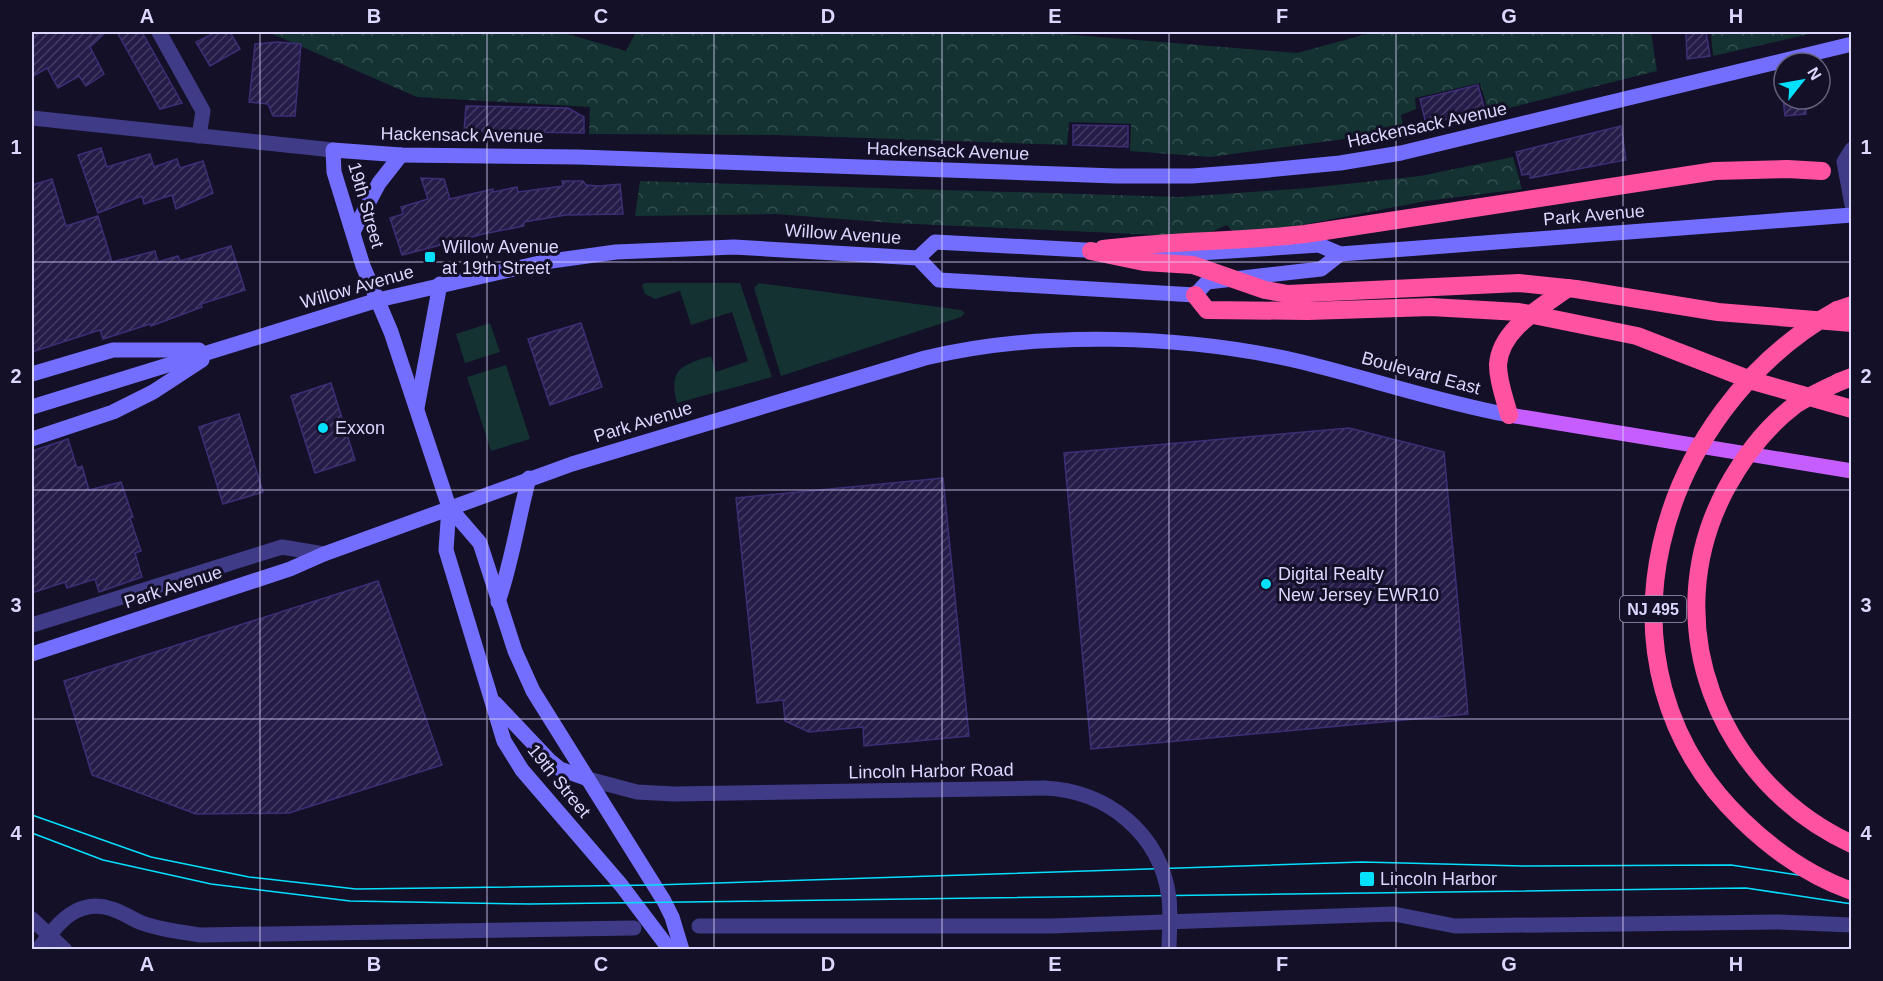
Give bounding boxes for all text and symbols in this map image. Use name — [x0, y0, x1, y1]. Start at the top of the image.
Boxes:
text: A — [140, 5, 154, 27]
text: B — [367, 5, 381, 27]
text: C — [594, 5, 608, 27]
text: D — [821, 5, 835, 27]
text: E — [1048, 5, 1062, 27]
text: F — [1276, 5, 1288, 27]
text: G — [1501, 5, 1517, 27]
text: H — [1729, 5, 1743, 27]
north arrow — [1772, 51, 1832, 111]
text: N — [1804, 64, 1825, 83]
street label: Hackensack Avenue — [1345, 98, 1509, 152]
street label: Hackensack Avenue — [380, 124, 544, 146]
text: 1 — [10, 136, 22, 158]
text: 1 — [1860, 136, 1872, 158]
street label: Hackensack Avenue — [866, 138, 1030, 164]
street label: 19th Street — [344, 160, 388, 250]
street label: Park Avenue — [1542, 201, 1646, 229]
street label: Willow Avenue — [784, 220, 902, 248]
place label: Willow Avenue at 19th Street — [442, 237, 559, 278]
marker: Willow Avenue at 19th Street — [423, 250, 437, 264]
street label: Willow Avenue — [298, 261, 416, 313]
street label: Boulevard East — [1359, 348, 1483, 398]
text: 2 — [10, 365, 22, 387]
text: 2 — [1860, 365, 1872, 387]
street label: Park Avenue — [591, 398, 695, 446]
place label: Exxon — [335, 418, 385, 438]
marker: Exxon — [316, 421, 330, 435]
street label: Park Avenue — [122, 562, 224, 612]
place label: Digital Realty New Jersey EWR10 — [1278, 564, 1439, 605]
marker: Digital Realty New Jersey EWR10 — [1259, 577, 1273, 591]
text: 3 — [10, 594, 22, 616]
text: 3 — [1860, 594, 1872, 616]
road number: NJ 495 — [1620, 596, 1686, 622]
street label: 19th Street — [524, 740, 594, 822]
street label: Lincoln Harbor Road — [848, 760, 1014, 782]
text: 4 — [10, 822, 22, 844]
text: 4 — [1860, 822, 1872, 844]
place label: Lincoln Harbor — [1380, 869, 1497, 889]
marker: Lincoln Harbor — [1358, 870, 1376, 888]
text: A — [140, 953, 154, 975]
text: B — [367, 953, 381, 975]
text: C — [594, 953, 608, 975]
text: D — [821, 953, 835, 975]
text: E — [1048, 953, 1062, 975]
text: F — [1276, 953, 1288, 975]
text: G — [1501, 953, 1517, 975]
text: H — [1729, 953, 1743, 975]

